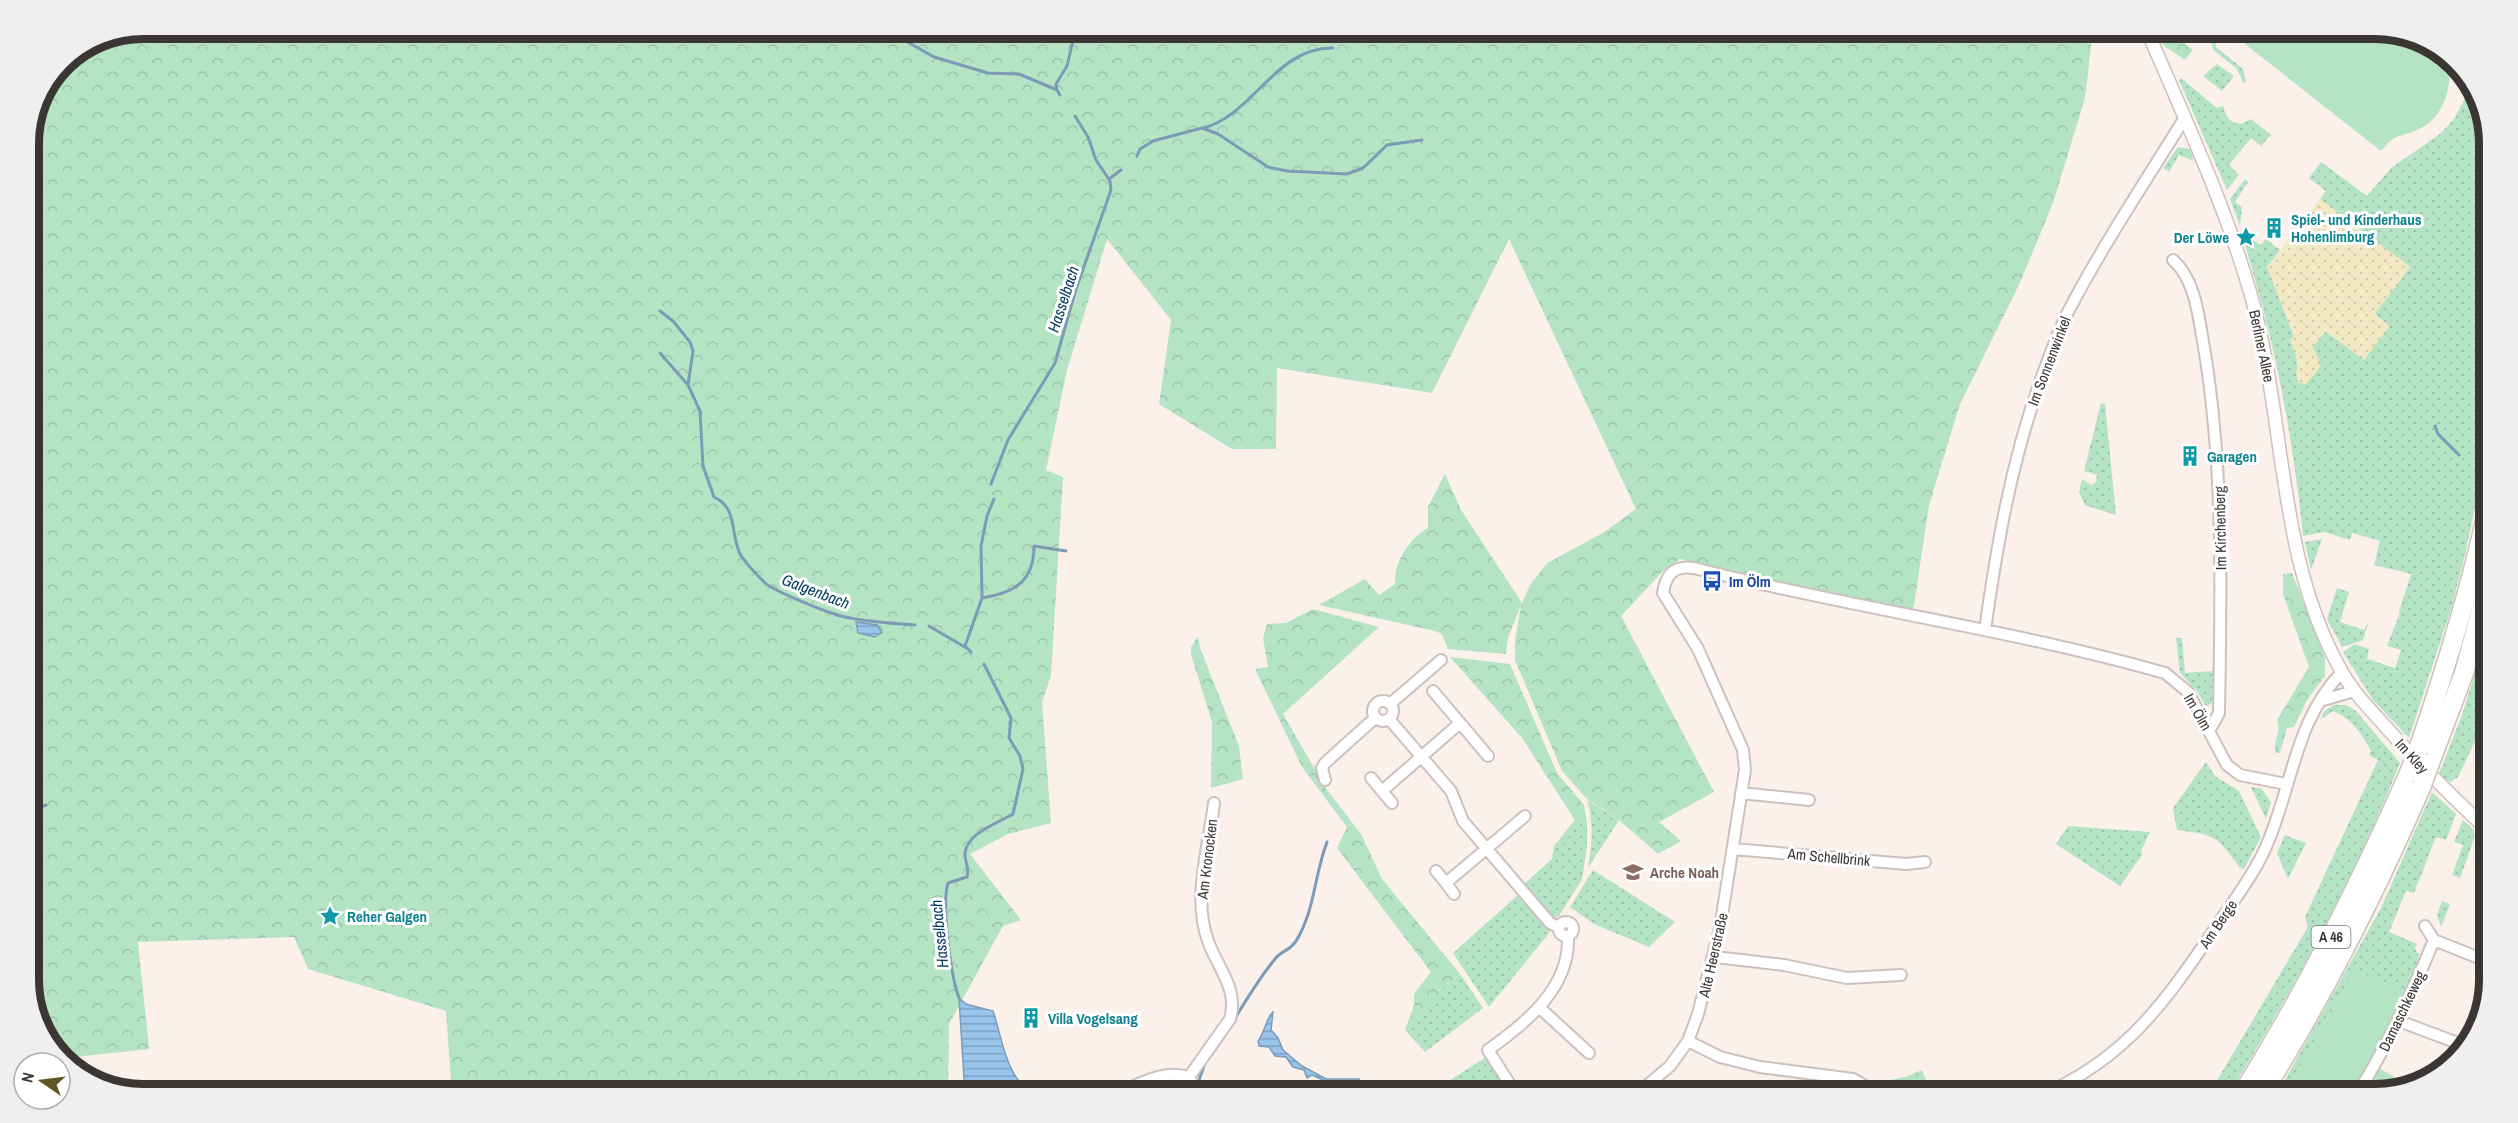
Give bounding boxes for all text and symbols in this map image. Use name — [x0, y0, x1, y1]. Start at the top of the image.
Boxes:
place label: Spiel- und Kinderhaus Hohenlimburg — [2291, 209, 2422, 247]
building icon: Spiel- und Kinderhaus Hohenlimburg — [2262, 216, 2286, 240]
place icon: Der Löwe — [2234, 225, 2258, 249]
place label: Der Löwe — [2174, 227, 2229, 248]
water label: Hasselbach — [1042, 263, 1084, 335]
street label: Berliner Allee — [2244, 308, 2280, 384]
street label: Im Sonnenwinkel — [2022, 313, 2076, 409]
building icon: Garagen — [2178, 444, 2202, 468]
place label: Garagen — [2207, 446, 2257, 467]
street label: Im Kirchenberg — [2209, 486, 2231, 570]
water label: Galgenbach — [779, 568, 853, 614]
bus stop icon: Im Ölm — [1700, 569, 1724, 593]
place label: Im Ölm — [1729, 571, 1771, 592]
street label: Im Ölm — [2179, 690, 2217, 734]
street label: Im Kley — [2390, 734, 2434, 779]
street label: Am Kronocken — [1192, 818, 1222, 901]
street label: Am Schellbrink — [1786, 843, 1872, 871]
school or university icon: Arche Noah — [1621, 860, 1645, 884]
place label: Arche Noah — [1650, 862, 1719, 883]
street label: Am Berge — [2193, 895, 2242, 953]
water label: Hasselbach — [924, 899, 954, 969]
place icon: Reher Galgen — [318, 904, 342, 928]
place label: Reher Galgen — [347, 906, 427, 927]
street label: Alte Heerstraße — [1693, 911, 1733, 1000]
road number: A 46 — [2312, 926, 2350, 948]
street label: Damaschkeweg — [2373, 967, 2431, 1055]
building icon: Villa Vogelsang — [1019, 1006, 1043, 1030]
place label: Villa Vogelsang — [1048, 1008, 1138, 1029]
north arrow — [12, 1051, 72, 1111]
text: N — [16, 1070, 39, 1085]

